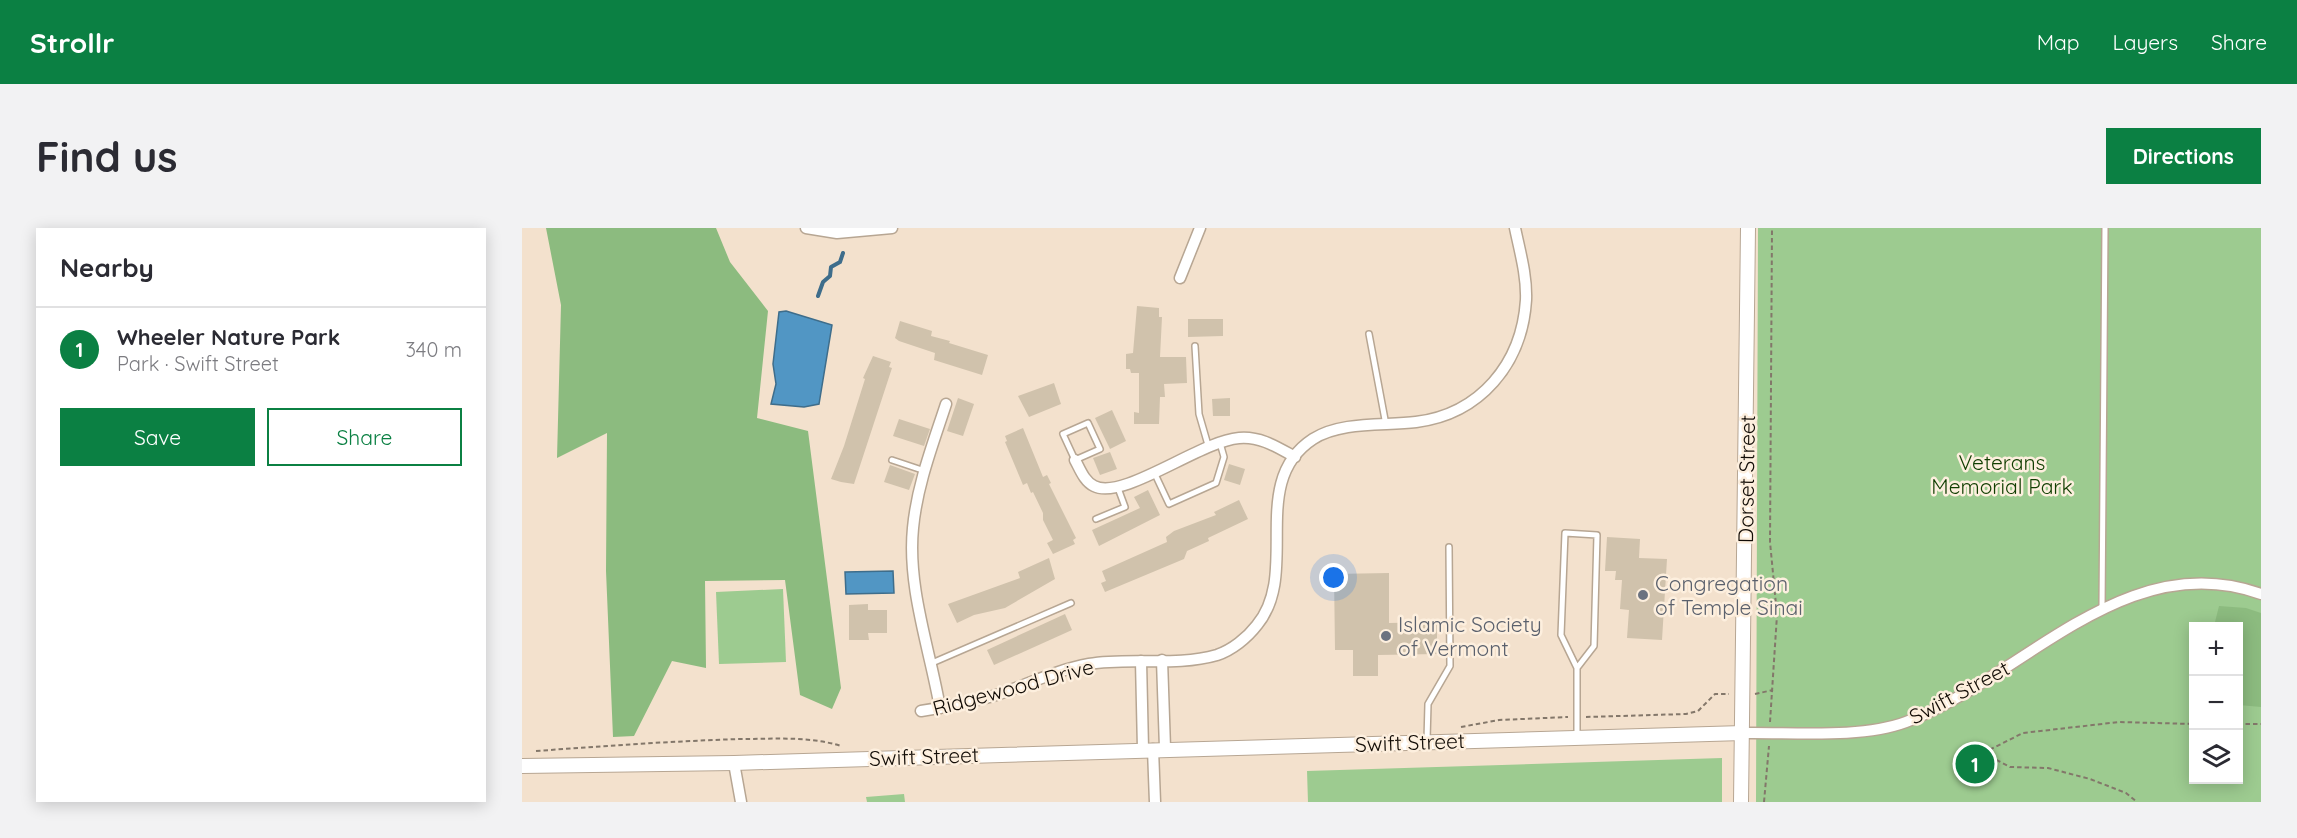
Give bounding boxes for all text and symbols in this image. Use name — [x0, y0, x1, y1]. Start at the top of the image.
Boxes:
text: Strollr — [30, 25, 114, 60]
text: Map — [2037, 29, 2080, 55]
text: Layers — [2113, 29, 2178, 55]
text: Share — [2211, 29, 2267, 55]
button: Directions — [2106, 128, 2261, 184]
text: Find us — [36, 130, 178, 183]
text: Nearby — [60, 251, 154, 284]
text: Wheeler Nature Park — [117, 323, 340, 351]
text: 1 — [76, 337, 83, 362]
text: 340 m — [405, 337, 462, 362]
text: Park · Swift Street — [117, 351, 279, 376]
button: Save — [60, 408, 255, 466]
button: Share — [267, 408, 462, 466]
street label: Dorset Street — [1732, 415, 1760, 543]
park label: Veterans Memorial Park — [1931, 449, 2073, 499]
your location — [1319, 563, 1348, 592]
place label: Congregation of Temple Sinai — [1655, 570, 1803, 620]
marker: Congregation of Temple Sinai — [1636, 588, 1650, 602]
place label: Islamic Society of Vermont — [1398, 611, 1542, 661]
map controls — [2189, 622, 2243, 784]
button: + — [2189, 622, 2243, 676]
marker: Islamic Society of Vermont — [1379, 629, 1393, 643]
street label: Ridgewood Drive — [929, 653, 1097, 721]
street label: Swift Street — [1904, 655, 2014, 729]
button: − — [2189, 676, 2243, 730]
street label: Swift Street — [1355, 727, 1465, 757]
button: layers — [2189, 730, 2243, 784]
street label: Swift Street — [869, 741, 979, 771]
pin: 1 — [1956, 742, 1994, 786]

